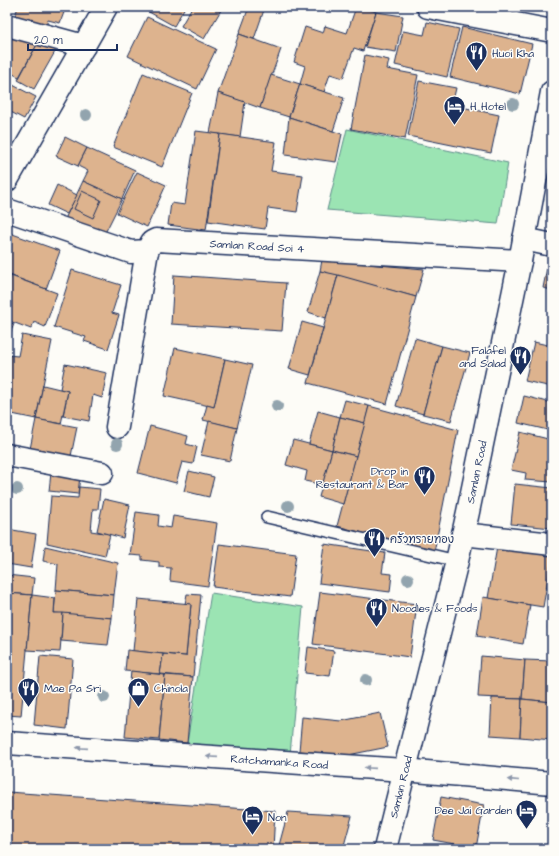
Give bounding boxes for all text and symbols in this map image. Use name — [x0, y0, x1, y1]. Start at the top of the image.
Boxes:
scale bar — [28, 26, 117, 52]
text: 20 m — [34, 32, 63, 49]
restaurant icon: Huoi Kha — [463, 40, 489, 73]
place label: Huoi Kha — [492, 46, 535, 61]
hotel icon: H Hotel — [441, 93, 467, 126]
place label: H Hotel — [470, 99, 506, 114]
street label: Samlan Road Soi 4 — [209, 236, 305, 256]
place label: Falafel and Salad — [459, 343, 506, 371]
restaurant icon: Falafel and Salad — [508, 343, 534, 376]
street label: Samlan Road — [462, 439, 490, 505]
place label: Drop in Restaurant & Bar — [316, 464, 408, 492]
restaurant icon: Drop in Restaurant & Bar — [411, 464, 437, 497]
restaurant icon: ครัวทรายทอง — [361, 526, 387, 559]
place label: ครัวทรายทอง — [390, 532, 454, 547]
restaurant icon: Noodles & Foods — [363, 595, 389, 628]
place label: Noodles & Foods — [392, 601, 478, 616]
restaurant icon: Mae Pa Sri — [15, 675, 41, 708]
shop icon: Chinola — [125, 675, 151, 708]
place label: Mae Pa Sri — [44, 681, 101, 696]
place label: Chinola — [154, 681, 188, 696]
one-way arrow — [76, 745, 88, 752]
street label: Ratchamanka Road — [230, 751, 329, 772]
one-way arrow — [206, 753, 218, 760]
street label: Samlan Road — [386, 754, 416, 820]
one-way arrow — [364, 764, 376, 771]
one-way arrow — [507, 776, 519, 783]
hotel icon: Dee Jai Garden — [514, 797, 540, 830]
place label: Dee Jai Garden — [435, 803, 512, 818]
hotel icon: Non — [240, 804, 266, 837]
place label: Non — [268, 810, 287, 825]

